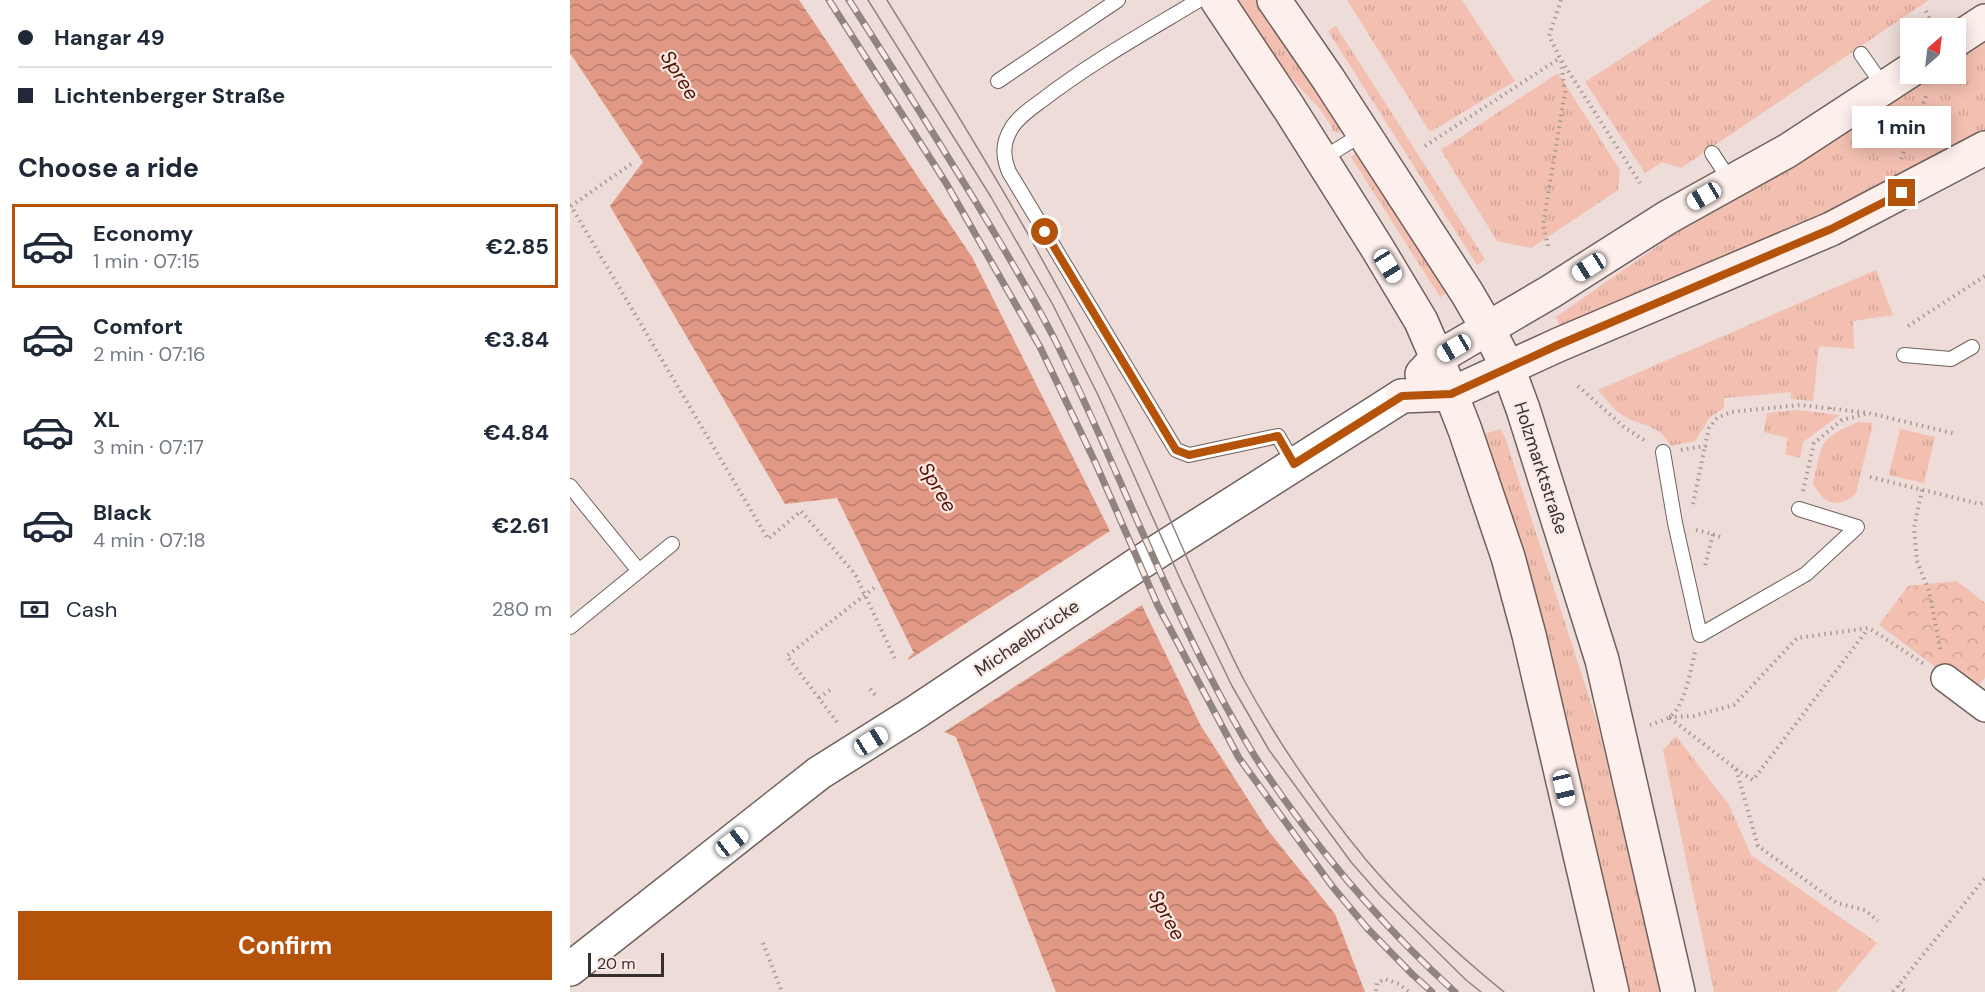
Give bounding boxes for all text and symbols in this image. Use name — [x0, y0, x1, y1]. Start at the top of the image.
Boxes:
north arrow — [1900, 18, 1966, 84]
map controls — [1900, 18, 1966, 84]
text: Hangar 49 — [54, 23, 165, 52]
water label: Spree — [655, 45, 705, 105]
text: Lichtenberger Straße — [54, 81, 285, 110]
callout: 1 min — [1852, 106, 1952, 148]
text: 1 min — [1877, 114, 1926, 140]
text: Choose a ride — [18, 150, 199, 185]
car — [1684, 179, 1724, 213]
route end — [1888, 179, 1915, 206]
route start — [1031, 218, 1058, 245]
icon: car — [21, 219, 75, 273]
text: Economy — [93, 219, 193, 248]
text: €2.85 — [486, 232, 549, 261]
car — [1371, 246, 1405, 286]
text: 1 min · 07:15 — [93, 248, 200, 274]
car — [1569, 250, 1609, 284]
icon: car — [21, 312, 75, 366]
text: Comfort — [93, 312, 183, 341]
text: €3.84 — [485, 325, 549, 354]
car — [1434, 331, 1474, 365]
text: 2 min · 07:16 — [93, 341, 205, 367]
street label: Holzmarktstraße — [1508, 399, 1574, 537]
icon: car — [21, 405, 75, 459]
text: XL — [93, 405, 120, 434]
text: €4.84 — [484, 418, 549, 447]
text: 3 min · 07:17 — [93, 434, 204, 460]
water label: Spree — [913, 457, 963, 517]
icon: car — [21, 498, 75, 552]
text: Black — [93, 498, 152, 527]
text: €2.61 — [492, 511, 549, 540]
text: 4 min · 07:18 — [93, 527, 206, 553]
icon: cash — [18, 593, 51, 626]
street label: Michaelbrücke — [970, 594, 1084, 682]
text: Cash — [66, 595, 117, 624]
text: 280 m — [492, 596, 552, 622]
car — [851, 724, 891, 758]
car — [1551, 768, 1577, 808]
car — [712, 824, 752, 860]
water label: Spree — [1143, 885, 1191, 945]
button: Confirm — [18, 911, 552, 980]
scale bar — [588, 950, 664, 978]
text: 20 m — [597, 953, 636, 974]

